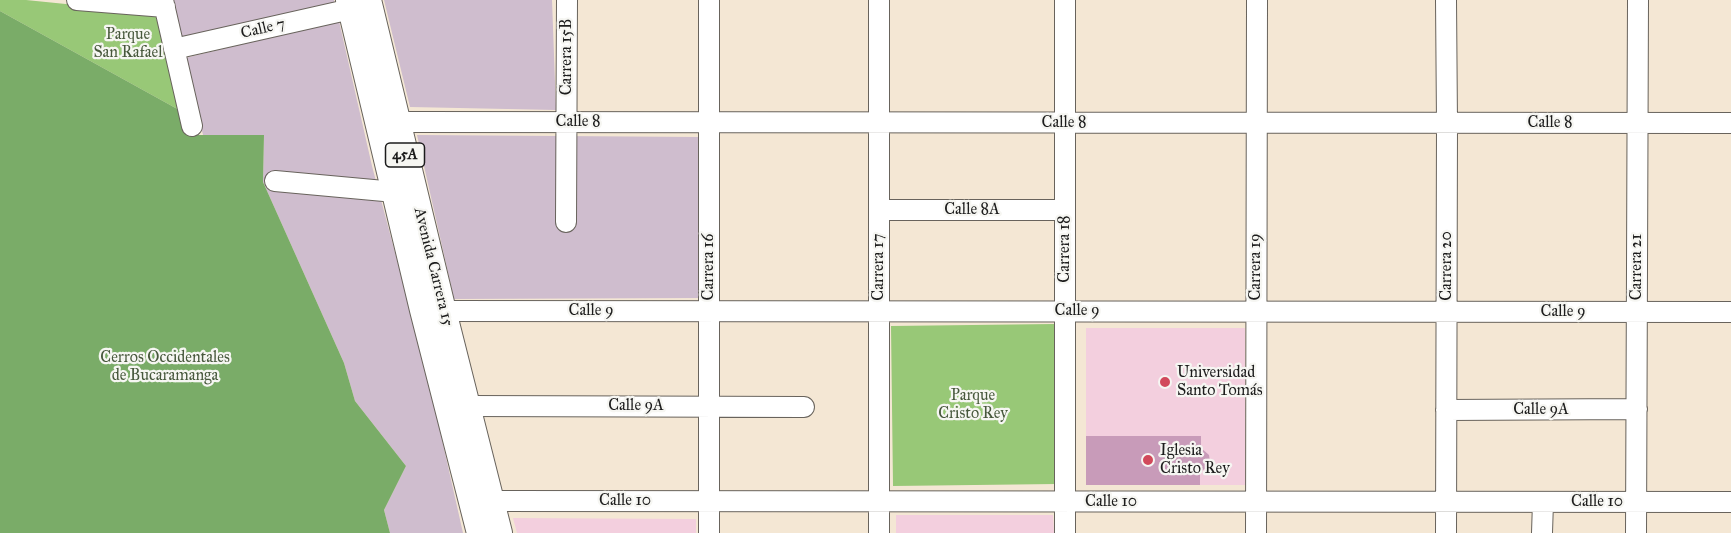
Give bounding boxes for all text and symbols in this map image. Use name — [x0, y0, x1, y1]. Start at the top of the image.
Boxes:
street label: Calle 7 — [239, 15, 287, 43]
street label: Carrera 15B — [557, 19, 577, 95]
park label: Parque San Rafael — [93, 25, 163, 63]
street label: Calle 8 — [556, 112, 600, 132]
street label: Calle 8 — [1042, 113, 1086, 133]
street label: Calle 8 — [1528, 113, 1572, 133]
road number: 45A — [386, 143, 424, 167]
street label: Calle 8A — [944, 200, 1000, 220]
street label: Avenida Carrera 15 — [409, 206, 457, 328]
street label: Carrera 18 — [1055, 215, 1075, 283]
street label: Carrera 20 — [1437, 231, 1457, 301]
street label: Carrera 17 — [869, 233, 889, 301]
street label: Carrera 19 — [1246, 233, 1266, 301]
street label: Carrera 16 — [699, 234, 719, 300]
street label: Carrera 21 — [1627, 234, 1647, 300]
street label: Calle 9 — [569, 301, 613, 321]
street label: Calle 9 — [1055, 301, 1099, 321]
street label: Calle 9 — [1541, 302, 1585, 322]
park label: Cerros Occidentales de Bucaramanga — [100, 348, 230, 386]
place label: Universidad Santo Tomás — [1177, 363, 1263, 401]
marker: Universidad Santo Tomás — [1158, 375, 1172, 389]
park label: Parque Cristo Rey — [938, 386, 1008, 424]
street label: Calle 9A — [608, 396, 664, 416]
street label: Calle 9A — [1513, 400, 1569, 420]
place label: Iglesia Cristo Rey — [1160, 441, 1230, 479]
marker: Iglesia Cristo Rey — [1141, 453, 1155, 467]
street label: Calle 10 — [599, 491, 651, 511]
street label: Calle 10 — [1085, 492, 1137, 512]
street label: Calle 10 — [1571, 492, 1623, 512]

